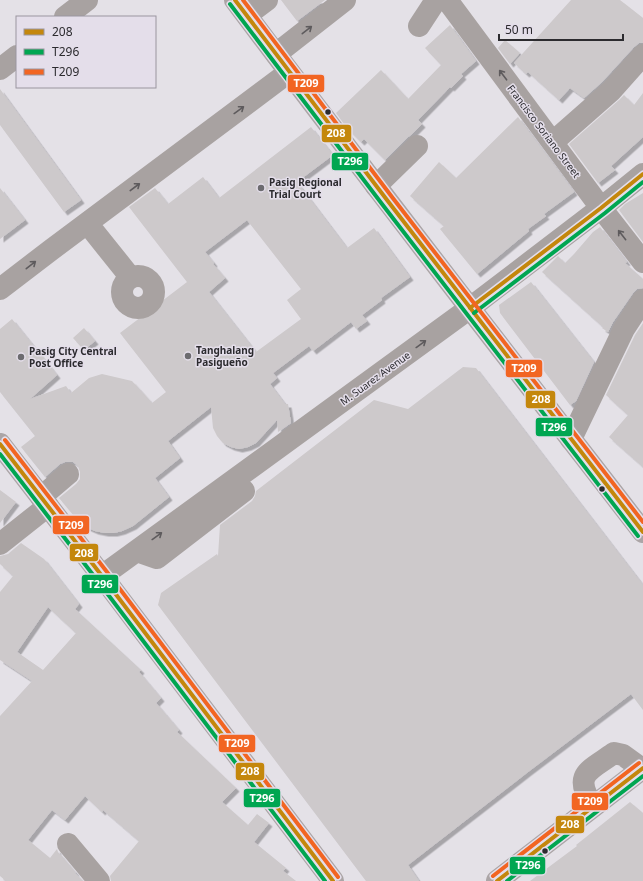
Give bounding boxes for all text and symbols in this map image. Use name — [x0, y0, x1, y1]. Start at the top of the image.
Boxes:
legend — [16, 16, 156, 88]
scale bar — [499, 16, 623, 42]
text: 50 m — [505, 21, 533, 38]
text: 208 — [52, 23, 73, 40]
one-way arrow — [301, 26, 312, 35]
text: T296 — [52, 43, 79, 60]
text: T209 — [52, 63, 79, 80]
one-way arrow — [499, 70, 507, 81]
line badge: T209 — [287, 74, 325, 93]
text: T209 — [293, 75, 319, 90]
street label: Francisco Soriano Street — [504, 82, 584, 181]
one-way arrow — [234, 106, 245, 114]
unlabelled marker — [323, 107, 333, 117]
line badge: 208 — [321, 124, 352, 143]
text: 208 — [327, 125, 345, 140]
line badge: T296 — [331, 152, 369, 171]
text: T296 — [337, 153, 363, 168]
place label: Pasig Regional Trial Court — [269, 175, 342, 201]
one-way arrow — [129, 183, 140, 192]
marker: Pasig Regional Trial Court — [256, 183, 266, 193]
one-way arrow — [618, 229, 626, 240]
one-way arrow — [25, 261, 36, 270]
one-way arrow — [415, 340, 426, 348]
place label: Tanghalang Pasigueño — [196, 343, 254, 369]
place label: Pasig City Central Post Office — [29, 344, 117, 370]
street label: M. Suarez Avenue — [337, 348, 413, 408]
marker: Tanghalang Pasigueño — [183, 351, 193, 361]
marker: Pasig City Central Post Office — [16, 352, 26, 362]
line badge: T209 — [505, 359, 543, 378]
text: T209 — [511, 360, 537, 375]
line badge: 208 — [525, 390, 556, 409]
text: 208 — [532, 391, 550, 406]
line badge: T296 — [535, 417, 573, 437]
text: T296 — [541, 419, 567, 434]
unlabelled marker — [597, 484, 607, 494]
line badge: T209 — [52, 515, 90, 535]
text: T209 — [58, 517, 84, 532]
one-way arrow — [152, 532, 163, 540]
line badge: 208 — [69, 543, 99, 562]
text: 208 — [75, 545, 93, 560]
line badge: T296 — [81, 574, 119, 594]
text: T296 — [87, 576, 113, 591]
line badge: T209 — [218, 734, 256, 753]
text: T209 — [224, 735, 250, 750]
line badge: 208 — [235, 762, 265, 781]
text: 208 — [241, 763, 259, 778]
line badge: T296 — [243, 788, 281, 808]
text: T296 — [249, 790, 275, 805]
line badge: T209 — [571, 792, 609, 811]
text: T209 — [577, 793, 603, 808]
line badge: 208 — [555, 815, 585, 834]
text: 208 — [561, 816, 579, 831]
unlabelled marker — [540, 846, 550, 856]
line badge: T296 — [509, 856, 546, 875]
text: T296 — [515, 857, 541, 872]

